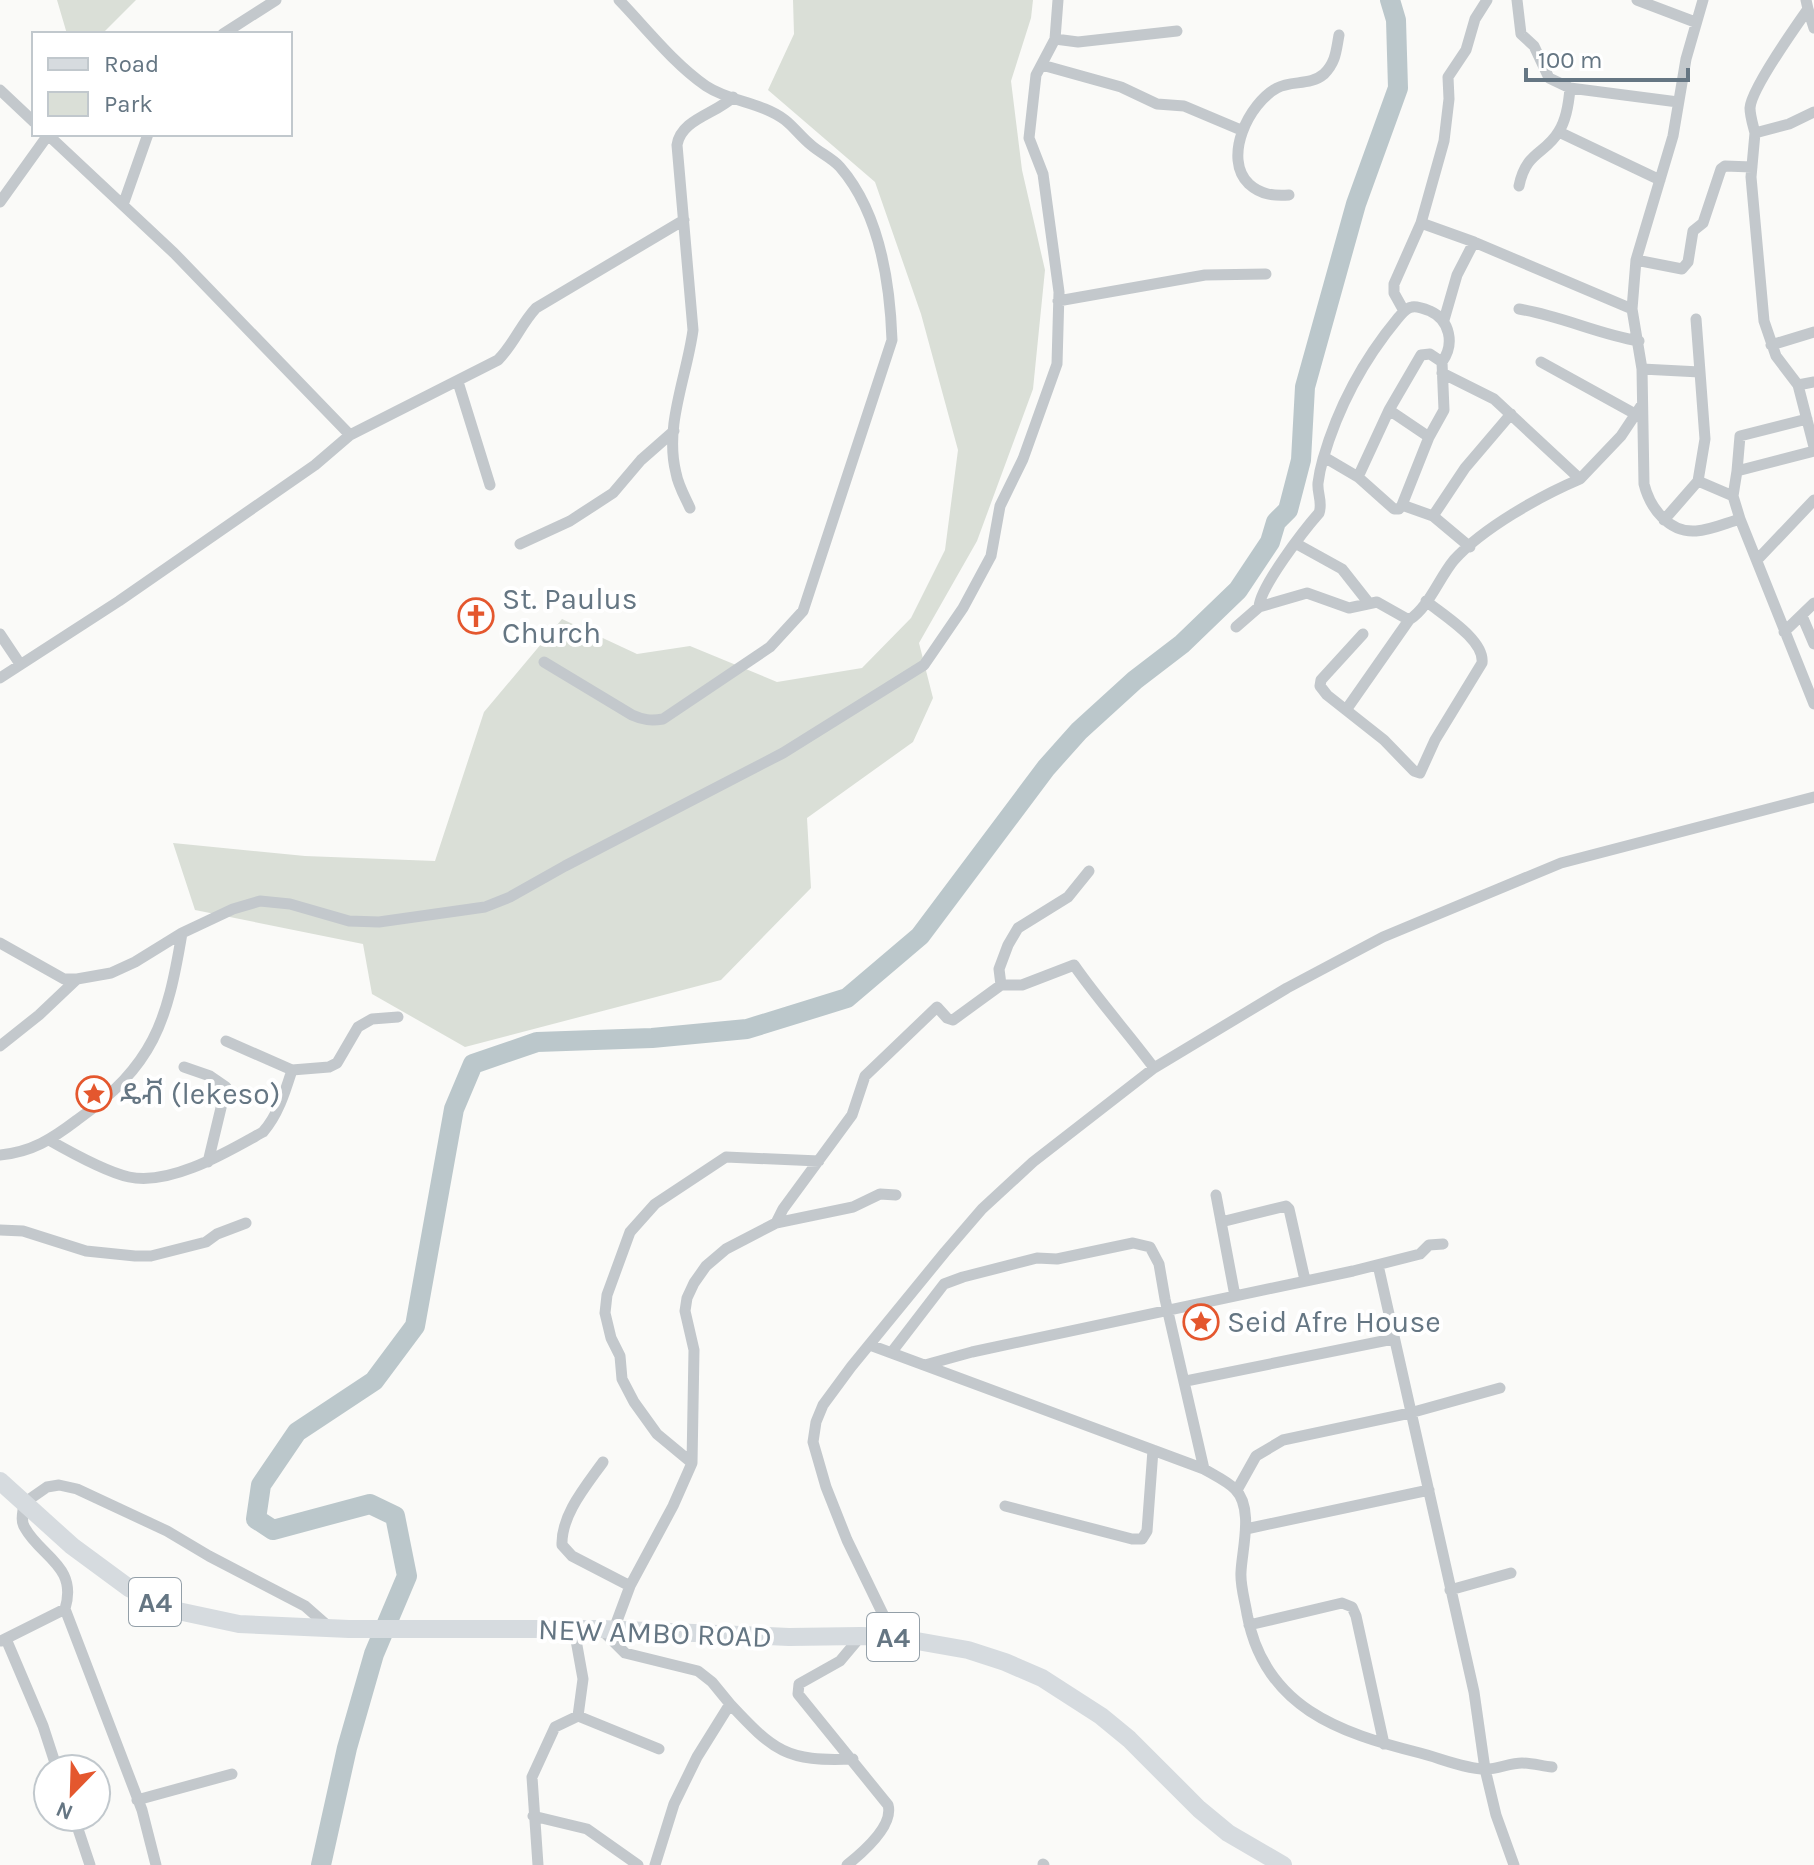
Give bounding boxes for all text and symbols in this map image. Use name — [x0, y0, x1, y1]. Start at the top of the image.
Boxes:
legend — [32, 32, 292, 136]
scale bar — [1526, 32, 1688, 82]
text: 100 m — [1538, 46, 1603, 74]
text: Road — [104, 50, 159, 78]
text: Park — [104, 90, 153, 118]
place label: St. Paulus Church — [502, 581, 638, 651]
church icon: St. Paulus Church — [457, 597, 495, 635]
place icon: ዴቭ (lekeso) — [75, 1075, 113, 1113]
place label: ዴቭ (lekeso) — [120, 1076, 280, 1112]
place icon: Seid Afre House — [1182, 1303, 1220, 1341]
place label: Seid Afre House — [1227, 1304, 1441, 1340]
road number: A4 — [129, 1578, 181, 1626]
street label: NEW AMBO ROAD — [537, 1611, 773, 1655]
road number: A4 — [867, 1613, 919, 1661]
north arrow — [32, 1753, 112, 1833]
text: N — [52, 1795, 77, 1826]

